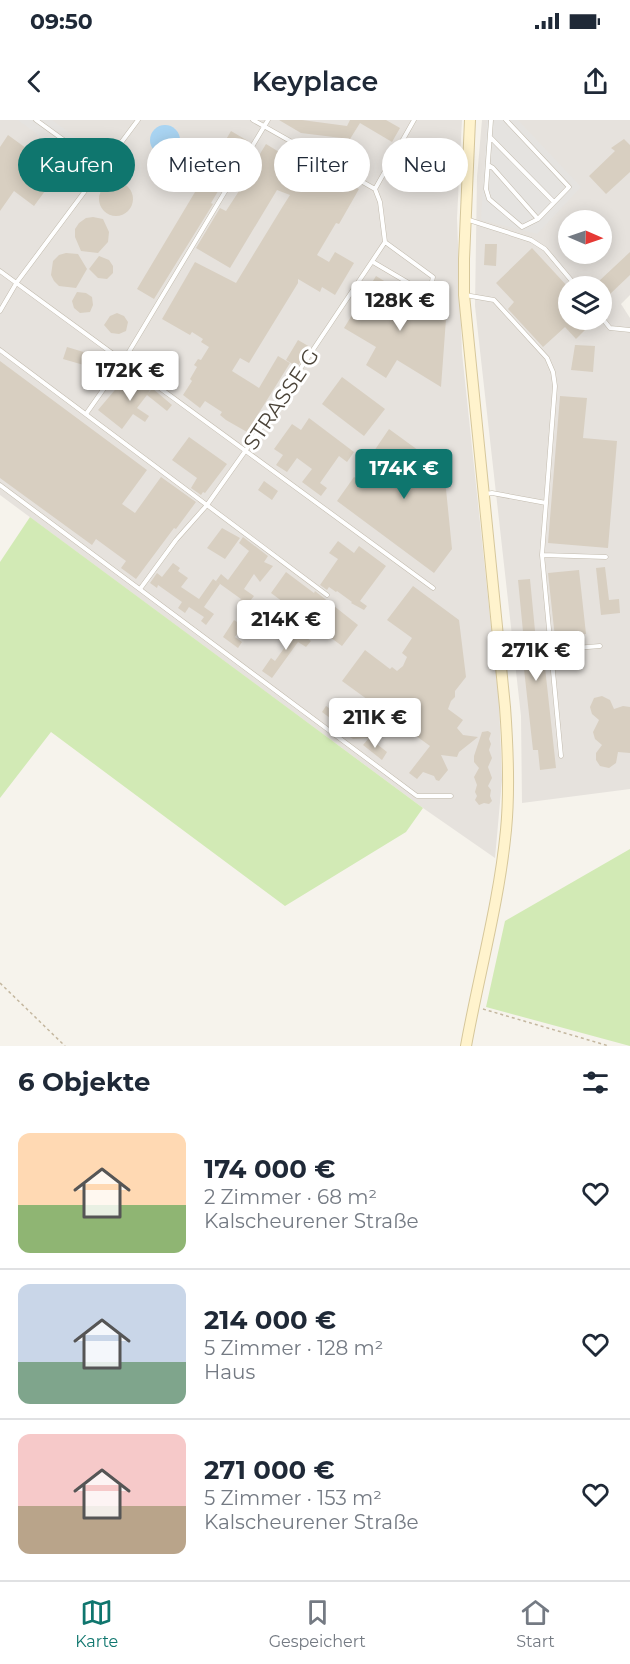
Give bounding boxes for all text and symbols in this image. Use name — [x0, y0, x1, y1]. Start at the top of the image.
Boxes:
text: 09:50 — [30, 8, 93, 35]
icon: back — [18, 65, 51, 98]
text: Keyplace — [252, 65, 378, 98]
icon: share — [579, 65, 612, 98]
chip: Kaufen — [18, 138, 135, 192]
chip: Mieten — [147, 138, 262, 192]
chip: Filter — [274, 138, 370, 192]
chip: Neu — [382, 138, 468, 192]
north arrow — [558, 210, 612, 264]
map controls — [558, 210, 612, 330]
button: layers — [558, 276, 612, 330]
pin: 128K € — [351, 281, 449, 332]
text: 128K € — [365, 288, 435, 312]
street label: STRASSE G — [238, 344, 324, 454]
pin: 172K € — [81, 351, 179, 402]
text: 172K € — [96, 358, 164, 382]
pin: 174K € — [355, 449, 453, 500]
text: 174K € — [369, 456, 439, 480]
pin: 214K € — [237, 600, 335, 651]
text: 214K € — [251, 607, 321, 631]
pin: 271K € — [487, 631, 585, 682]
text: 271K € — [502, 638, 570, 662]
pin: 211K € — [326, 698, 424, 749]
text: 211K € — [343, 705, 407, 729]
text: 6 Objekte — [18, 1066, 150, 1098]
icon: filters — [579, 1066, 612, 1099]
text: 174 000 € — [204, 1153, 335, 1185]
icon: home — [66, 1157, 138, 1229]
icon: heart — [579, 1177, 612, 1210]
text: 2 Zimmer · 68 m² — [204, 1185, 377, 1209]
text: Kalscheurener Straße — [204, 1209, 419, 1233]
text: 214 000 € — [204, 1304, 336, 1336]
icon: home — [66, 1308, 138, 1380]
icon: heart — [579, 1328, 612, 1361]
text: 5 Zimmer · 128 m² — [204, 1336, 383, 1360]
text: Haus — [204, 1360, 255, 1384]
text: 271 000 € — [204, 1454, 335, 1486]
icon: home — [66, 1458, 138, 1530]
icon: heart — [579, 1478, 612, 1511]
text: 5 Zimmer · 153 m² — [204, 1486, 382, 1510]
text: Kalscheurener Straße — [204, 1510, 419, 1534]
tab: Karte — [75, 1596, 118, 1651]
tab: Gespeichert — [269, 1596, 366, 1651]
tab: Start — [516, 1596, 555, 1651]

